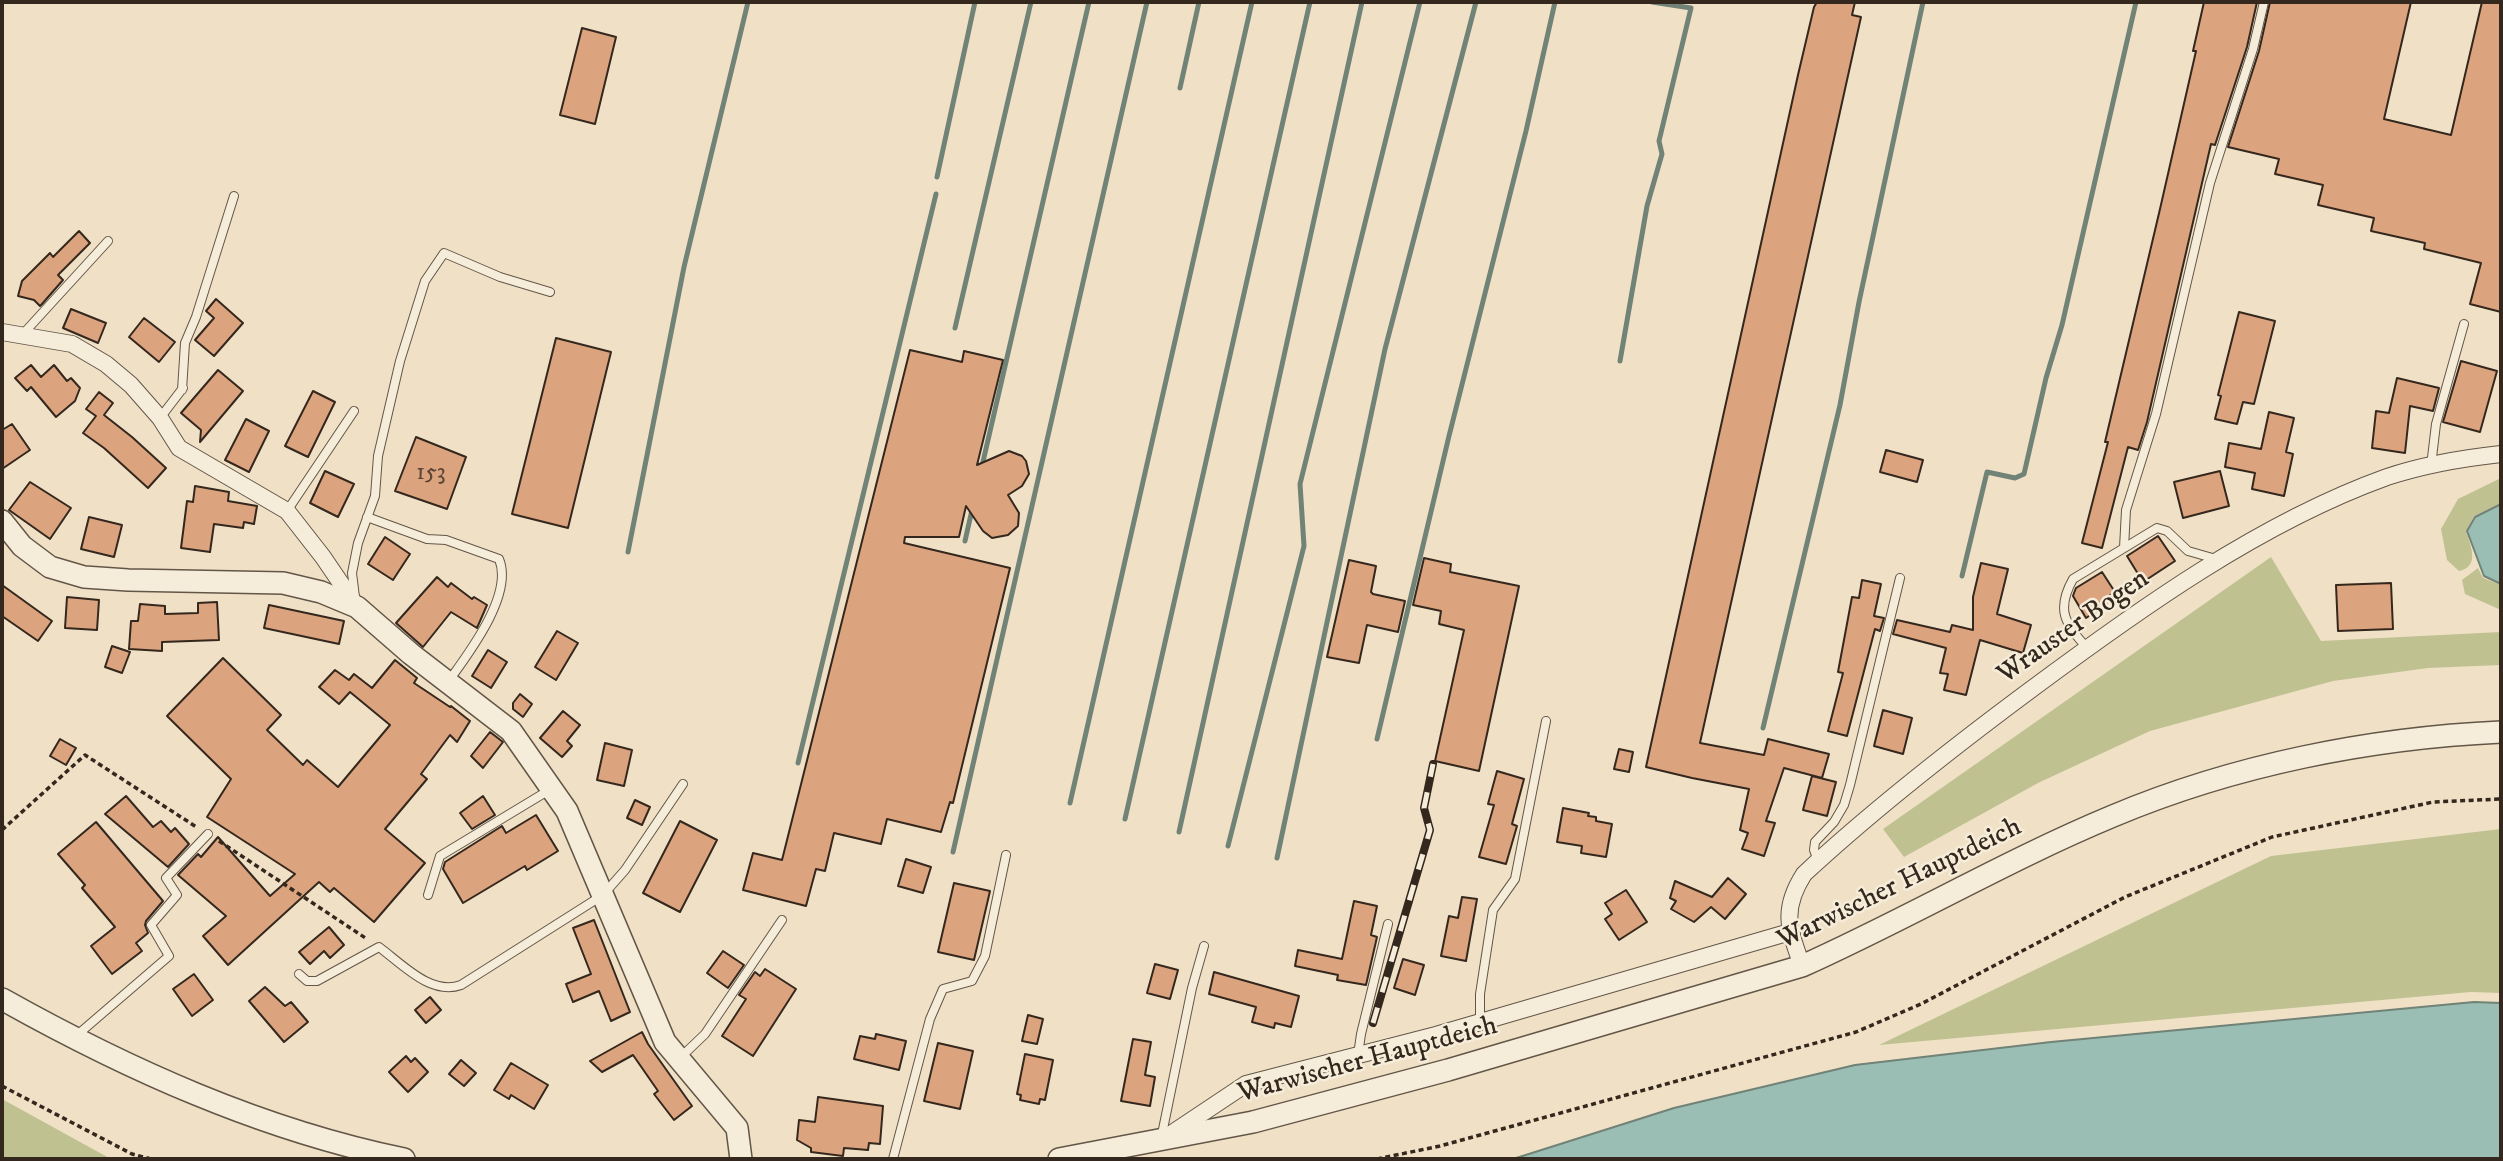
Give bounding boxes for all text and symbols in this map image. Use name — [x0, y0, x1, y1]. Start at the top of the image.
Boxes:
house number: 153 — [416, 460, 446, 488]
street label: Wrauster Bogen — [1992, 563, 2156, 693]
street label: Warwischer Hauptdeich — [1773, 811, 2027, 959]
street label: Warwischer Hauptdeich — [1235, 1010, 1501, 1112]

